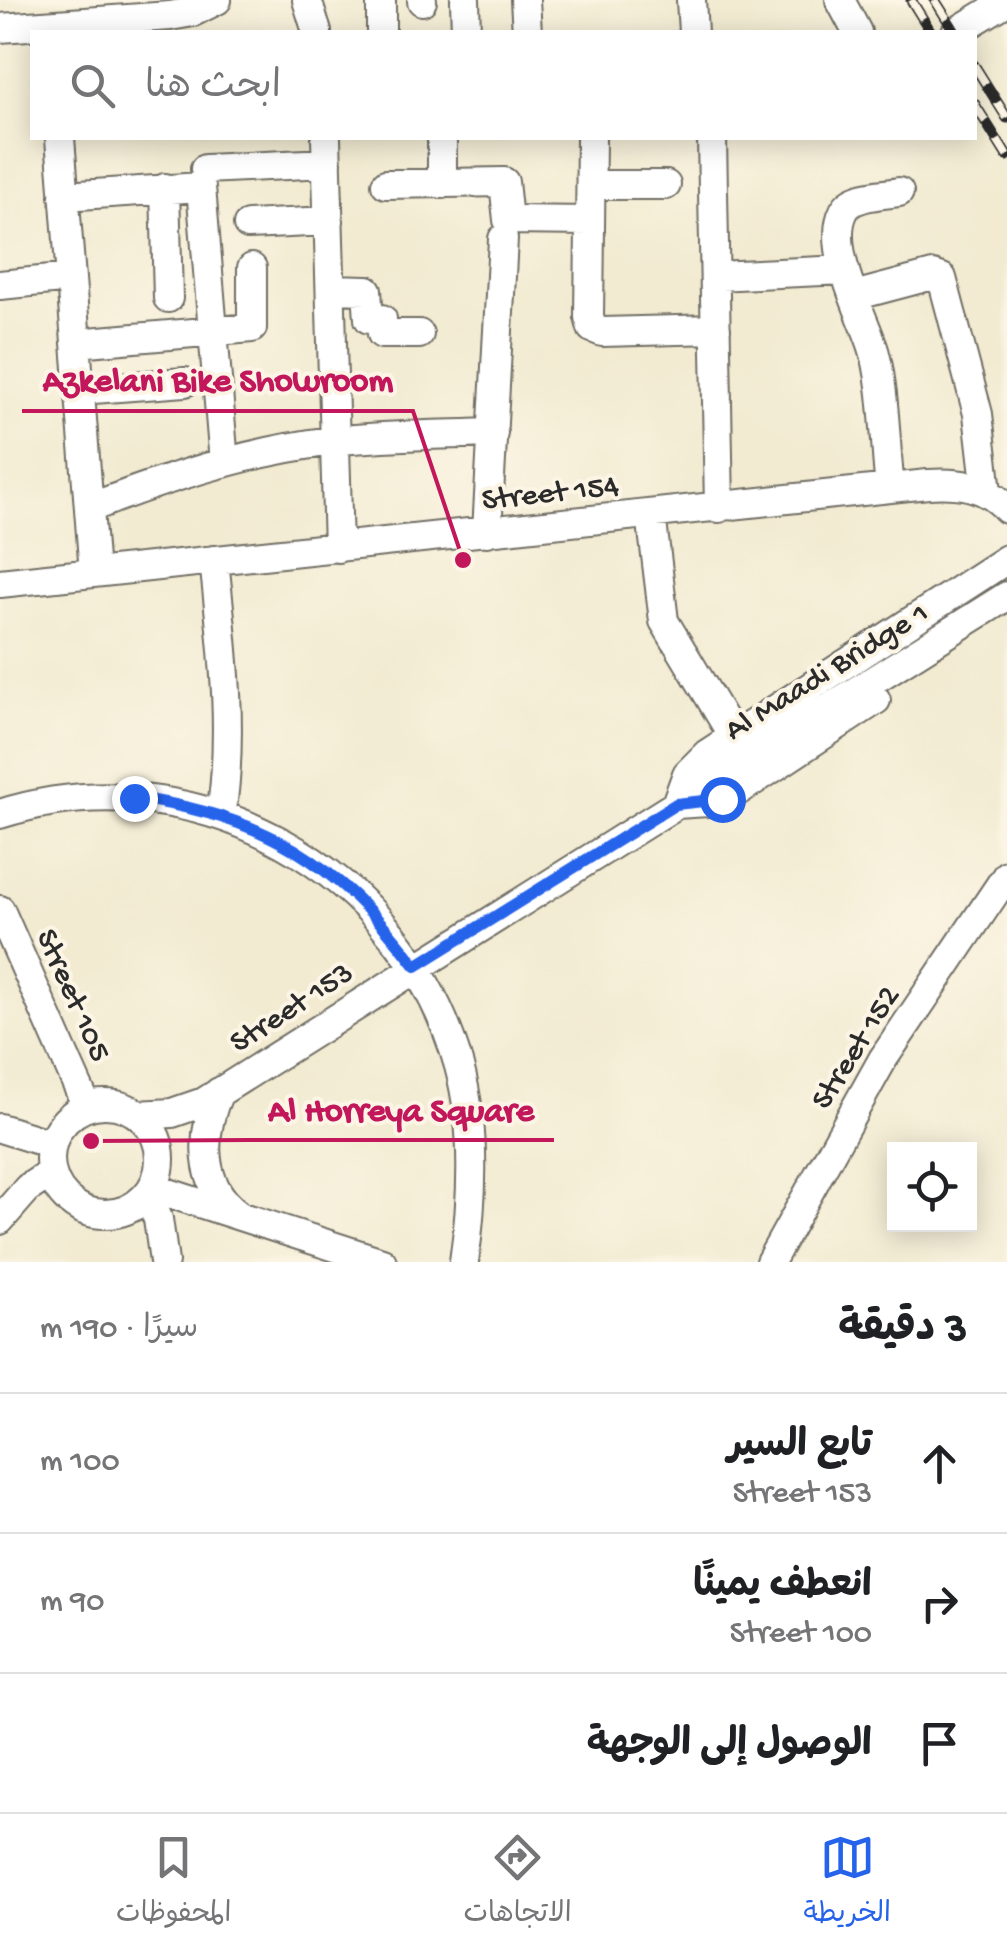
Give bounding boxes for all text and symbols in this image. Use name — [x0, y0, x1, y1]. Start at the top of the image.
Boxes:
search box — [30, 30, 977, 140]
icon: search — [65, 58, 120, 113]
text: ابحث هنا — [145, 67, 281, 111]
callout: Azkelani Bike Showroom — [22, 346, 413, 411]
text: Azkelani Bike Showroom — [42, 363, 394, 404]
street label: Street 154 — [480, 469, 621, 521]
street label: Al Maadi Bridge 1 — [719, 595, 937, 751]
route end — [112, 776, 158, 822]
route start — [700, 777, 746, 823]
street label: Street 105 — [25, 924, 117, 1068]
street label: Street 153 — [224, 955, 361, 1063]
street label: Street 152 — [804, 980, 910, 1117]
callout: Al Horreya Square — [248, 1075, 554, 1140]
text: Al Horreya Square — [267, 1093, 535, 1134]
map controls — [887, 1142, 977, 1232]
button: locate — [887, 1142, 977, 1232]
text: 3 دقيقة — [838, 1307, 967, 1356]
text: سيرًا · 190 m — [40, 1311, 198, 1349]
text: تابع السير — [728, 1426, 872, 1470]
icon: ahead — [912, 1436, 967, 1491]
text: 100 m — [40, 1444, 120, 1482]
text: Street 153 — [733, 1476, 872, 1514]
text: انعطف يمينًا — [693, 1566, 872, 1610]
icon: right — [912, 1576, 967, 1631]
text: 90 m — [40, 1584, 105, 1622]
text: Street 100 — [730, 1616, 872, 1654]
icon: arrive — [912, 1716, 967, 1771]
text: الوصول إلى الوجهة — [587, 1725, 872, 1769]
tab: المحفوظات — [116, 1830, 231, 1936]
tab: الاتجاهات — [463, 1830, 572, 1936]
tab: الخريطة — [804, 1830, 891, 1936]

